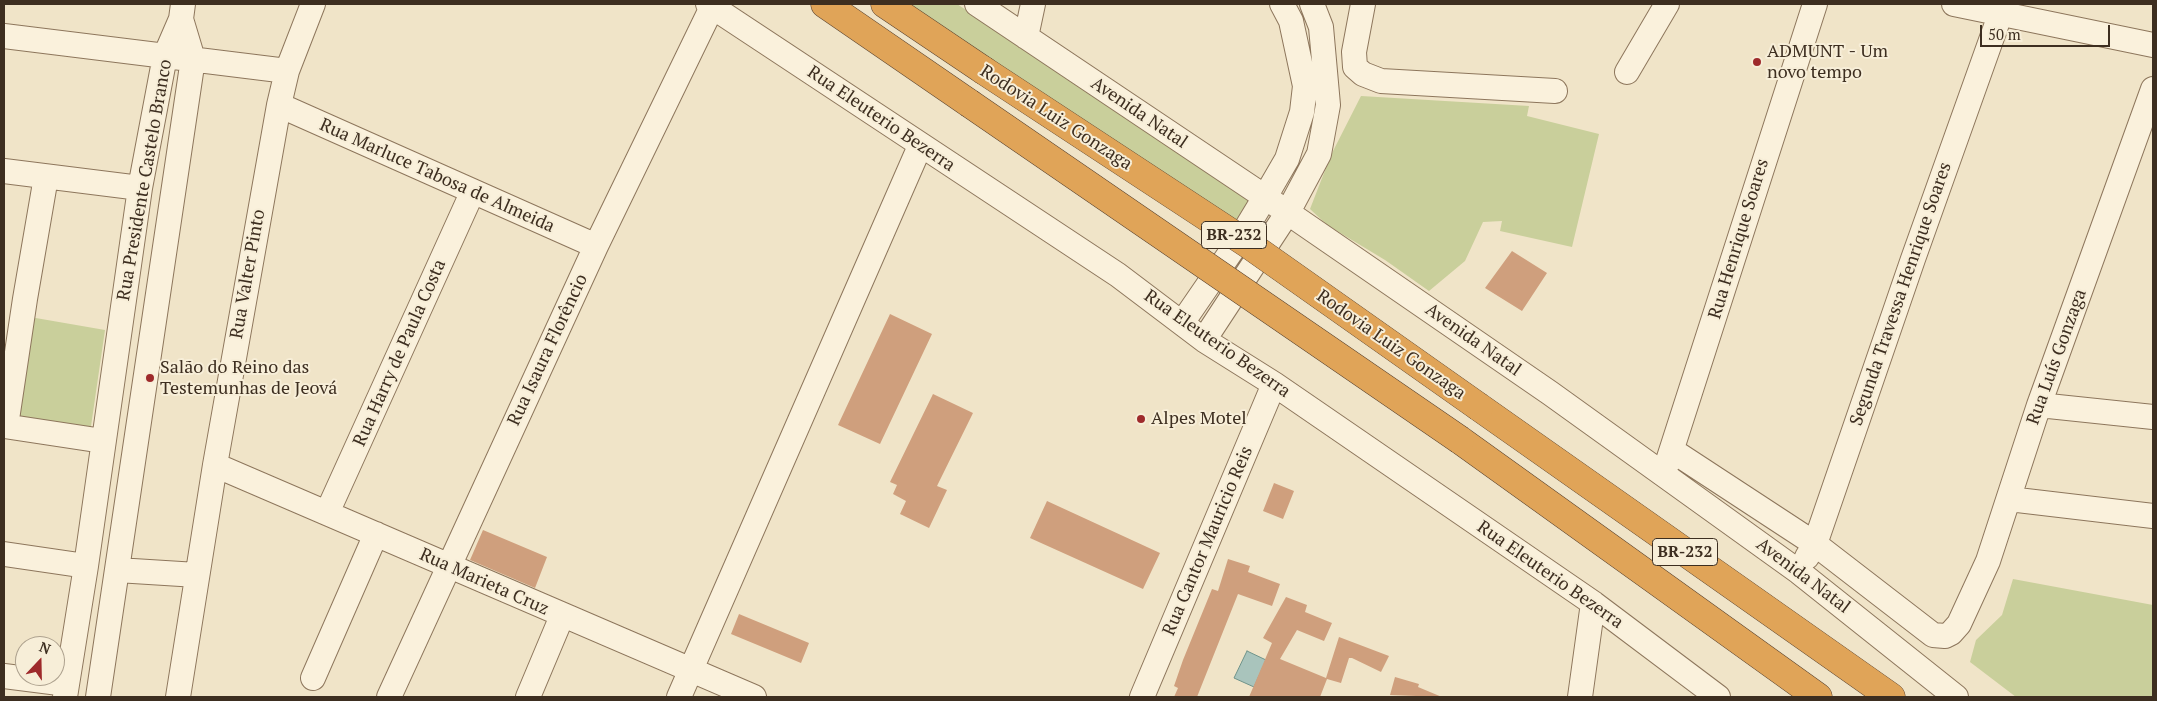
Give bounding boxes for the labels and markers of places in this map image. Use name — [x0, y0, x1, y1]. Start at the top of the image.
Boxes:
place label: ADMUNT - Um novo tempo — [1767, 41, 1888, 84]
marker: ADMUNT - Um novo tempo — [1751, 56, 1763, 68]
place label: Salão do Reino das Testemunhas de Jeová — [160, 357, 337, 399]
marker: Salão do Reino das Testemunhas de Jeová — [144, 372, 156, 384]
place label: Alpes Motel — [1151, 408, 1247, 430]
marker: Alpes Motel — [1135, 413, 1147, 425]

